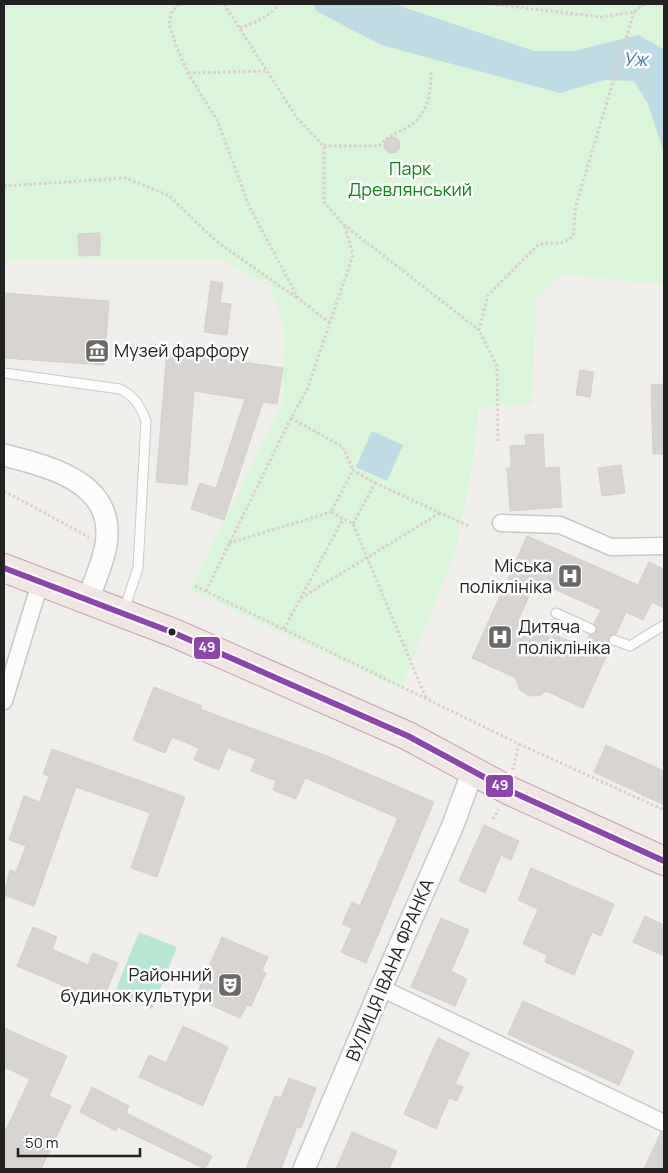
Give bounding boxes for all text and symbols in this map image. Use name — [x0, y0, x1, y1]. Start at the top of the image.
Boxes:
water label: Уж — [623, 46, 650, 72]
park label: Парк Древлянський — [348, 156, 472, 201]
museum icon: Музей фарфору — [84, 338, 110, 364]
place label: Музей фарфору — [114, 338, 250, 362]
place label: Міська поліклініка — [459, 553, 552, 598]
hospital icon: Міська поліклініка — [557, 563, 583, 589]
place label: Дитяча поліклініка — [518, 614, 611, 659]
hospital icon: Дитяча поліклініка — [487, 624, 513, 650]
unlabelled marker — [167, 627, 177, 637]
line badge: 49 — [193, 636, 221, 660]
text: 49 — [199, 637, 215, 656]
line badge: 49 — [485, 774, 514, 798]
text: 49 — [492, 775, 508, 794]
street label: ВУЛИЦЯ ІВАНА ФРАНКА — [340, 874, 439, 1065]
place label: Районний будинок культури — [60, 962, 212, 1007]
theatre icon: Районний будинок культури — [217, 972, 243, 998]
scale bar — [18, 1126, 140, 1158]
text: 50 m — [25, 1132, 59, 1153]

